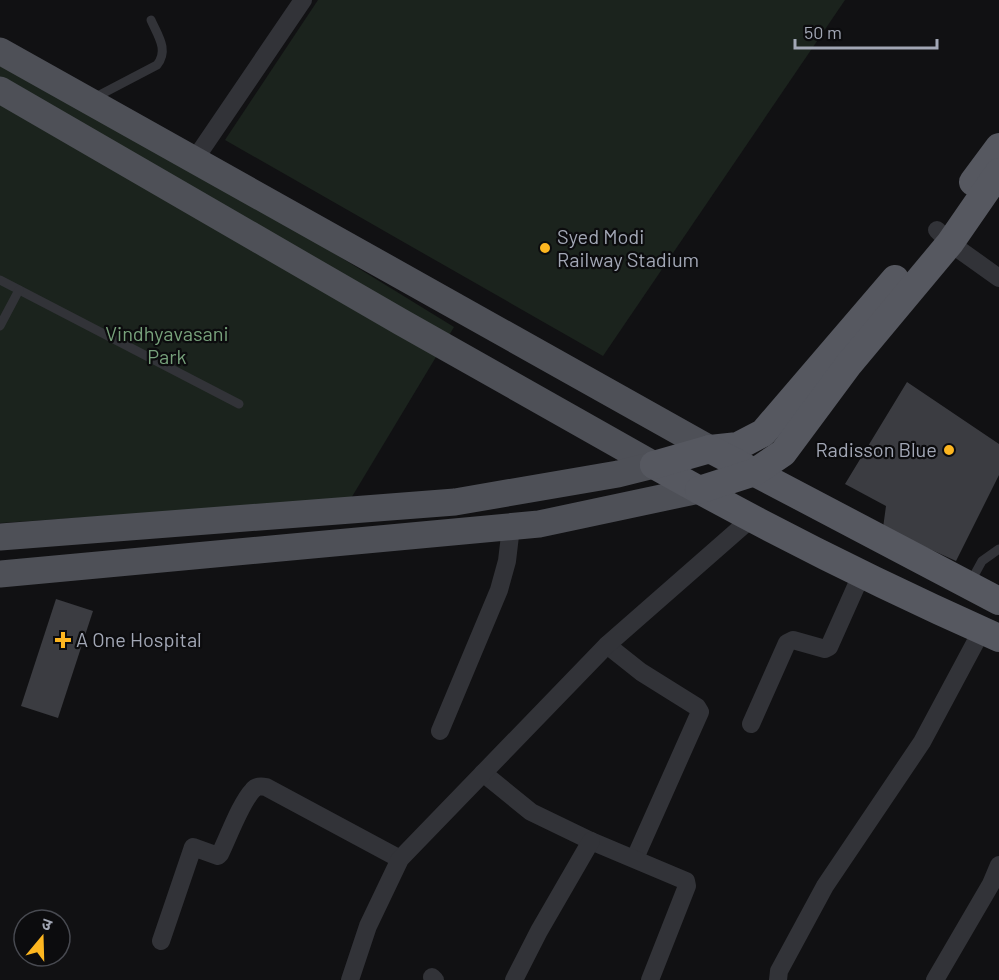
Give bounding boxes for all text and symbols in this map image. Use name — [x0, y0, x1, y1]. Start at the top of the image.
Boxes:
scale bar — [795, 12, 938, 50]
text: 50 m — [804, 21, 842, 43]
place label: Syed Modi Railway Stadium — [557, 224, 699, 271]
marker: Syed Modi Railway Stadium — [538, 241, 552, 255]
park label: Vindhyavasani Park — [105, 321, 229, 368]
place label: Radisson Blue — [815, 437, 937, 461]
marker: Radisson Blue — [942, 443, 956, 457]
place label: A One Hospital — [76, 627, 202, 651]
marker: A One Hospital — [54, 631, 72, 649]
north arrow — [12, 908, 72, 968]
text: उ — [40, 913, 55, 934]

